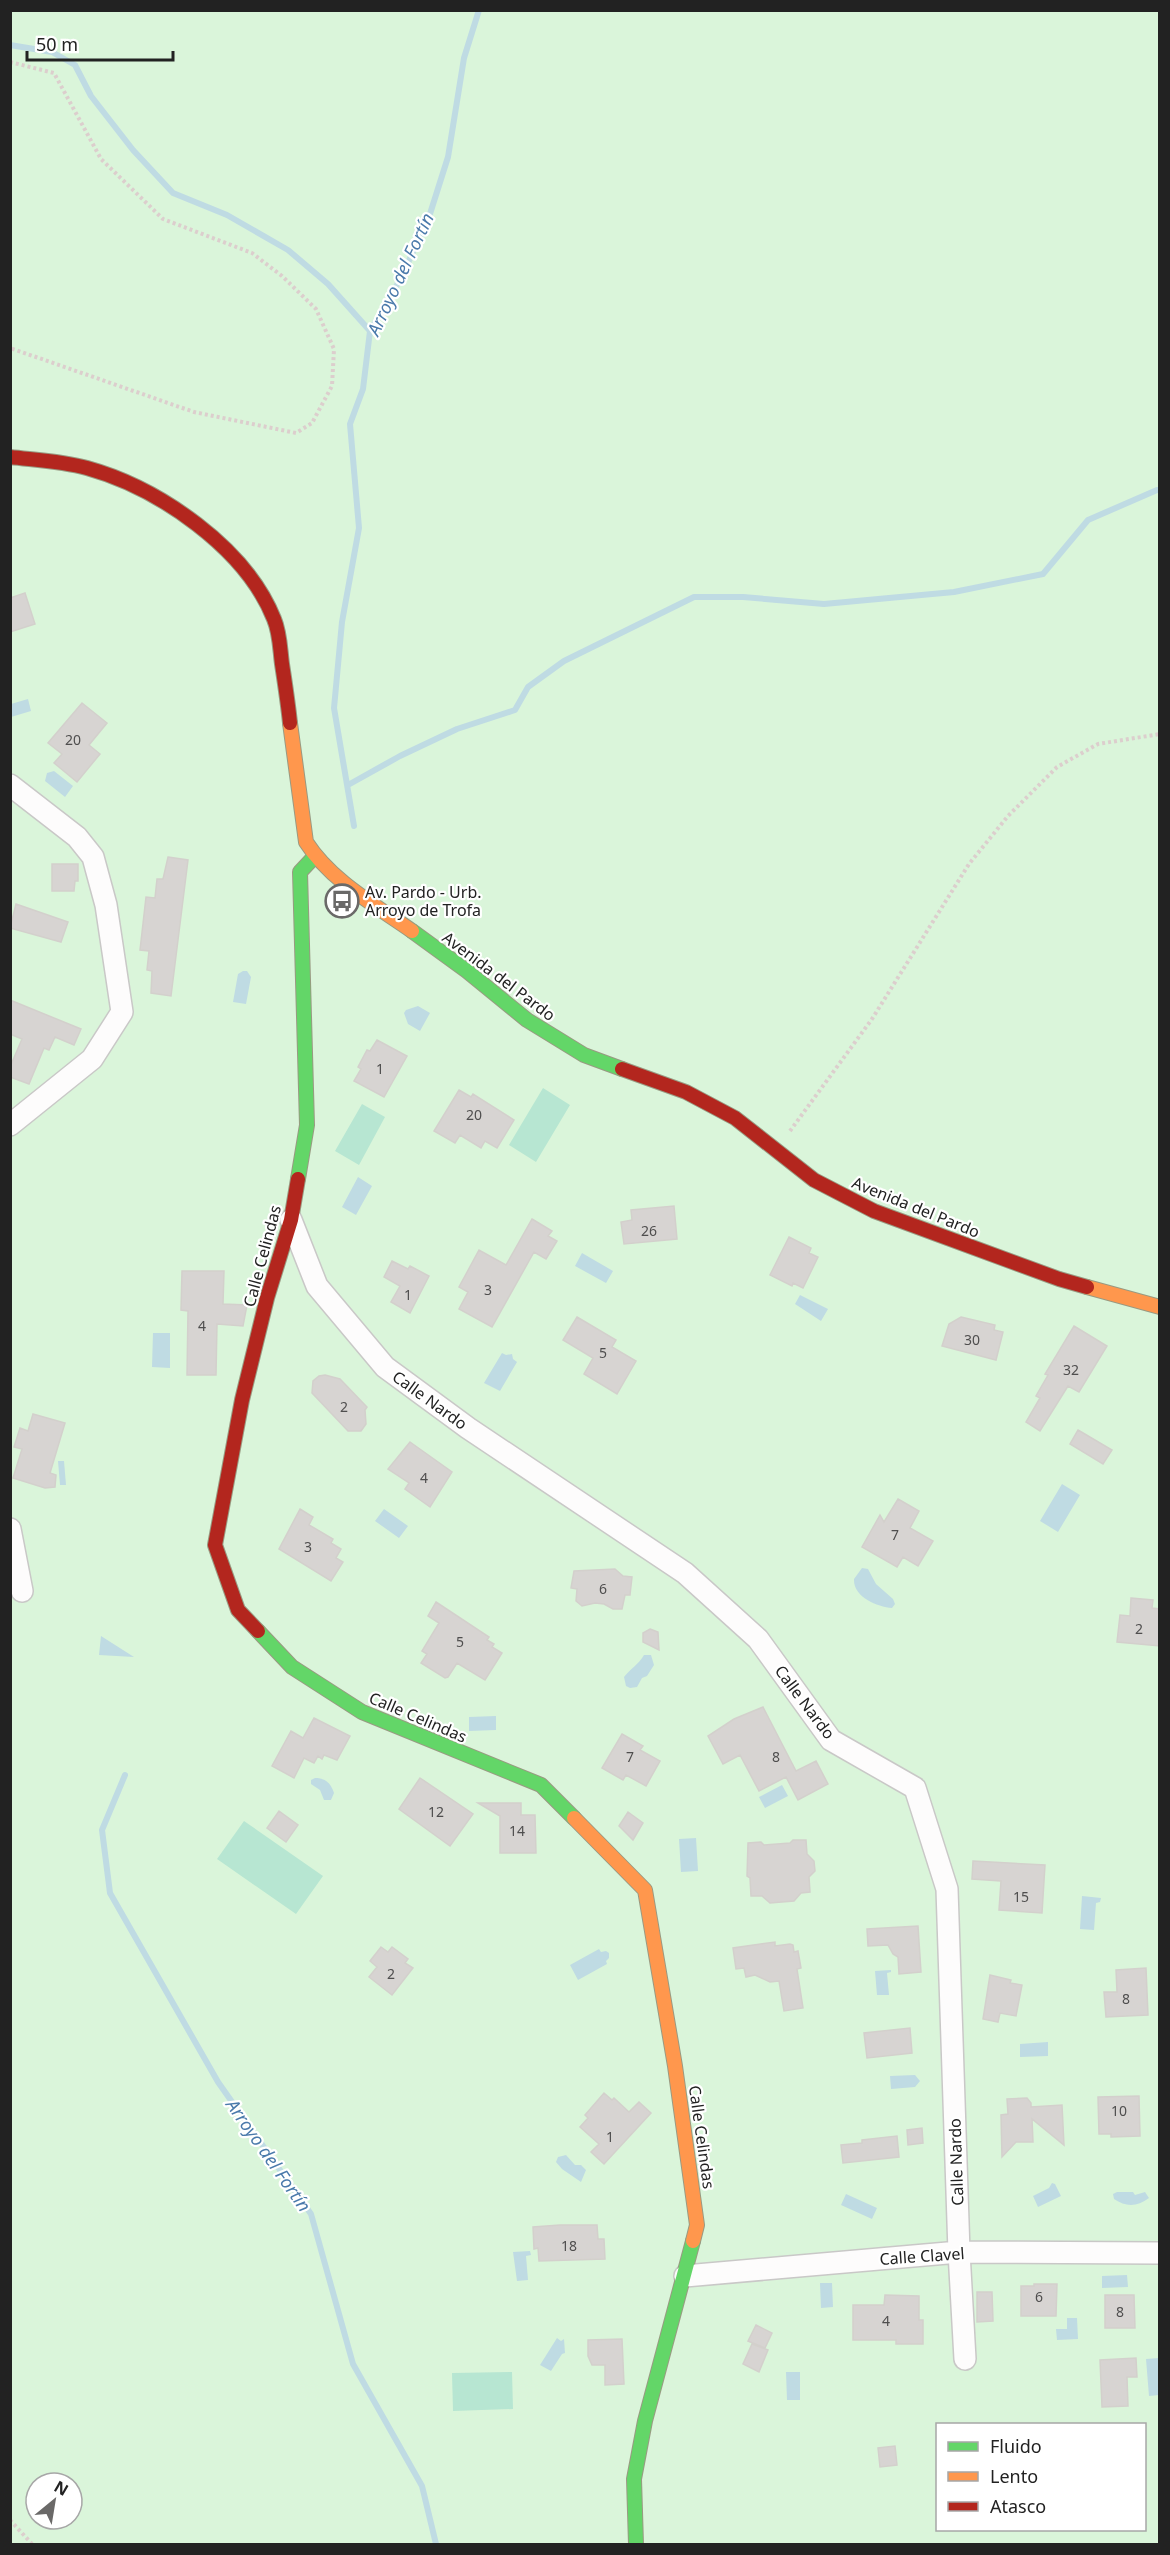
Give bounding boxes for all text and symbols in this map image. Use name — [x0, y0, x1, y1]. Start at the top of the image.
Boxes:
scale bar — [27, 24, 172, 62]
text: 50 m — [36, 32, 78, 56]
water label: Arroyo del Fortín — [360, 209, 439, 341]
house number: 20 — [65, 730, 81, 749]
place label: Av. Pardo - Urb. Arroyo de Trofa — [365, 881, 482, 921]
bus stop icon: Av. Pardo - Urb. Arroyo de Trofa — [324, 883, 360, 919]
street label: Avenida del Pardo — [438, 926, 560, 1026]
house number: 1 — [376, 1059, 384, 1078]
house number: 20 — [466, 1105, 482, 1124]
street label: Avenida del Pardo — [849, 1171, 983, 1243]
street label: Calle Celindas — [238, 1203, 286, 1309]
house number: 26 — [641, 1221, 657, 1240]
house number: 3 — [484, 1280, 492, 1299]
house number: 1 — [404, 1285, 412, 1304]
house number: 4 — [198, 1316, 206, 1335]
house number: 30 — [964, 1330, 980, 1349]
house number: 5 — [599, 1343, 607, 1362]
house number: 32 — [1063, 1360, 1079, 1379]
street label: Calle Nardo — [388, 1365, 472, 1435]
house number: 2 — [340, 1397, 348, 1416]
house number: 4 — [420, 1468, 428, 1487]
house number: 7 — [891, 1525, 899, 1544]
house number: 3 — [304, 1537, 312, 1556]
house number: 6 — [599, 1579, 607, 1598]
house number: 2 — [1135, 1619, 1143, 1638]
house number: 5 — [456, 1632, 464, 1651]
street label: Calle Nardo — [770, 1660, 840, 1744]
street label: Calle Celindas — [366, 1686, 470, 1748]
house number: 7 — [626, 1747, 634, 1766]
house number: 8 — [772, 1747, 780, 1766]
house number: 12 — [428, 1802, 444, 1821]
house number: 14 — [509, 1821, 525, 1840]
house number: 15 — [1013, 1887, 1029, 1906]
house number: 2 — [387, 1964, 395, 1983]
house number: 8 — [1122, 1989, 1130, 2008]
street label: Calle Celindas — [684, 2084, 720, 2190]
water label: Arroyo del Fortín — [220, 2092, 317, 2216]
house number: 10 — [1111, 2101, 1127, 2120]
street label: Calle Nardo — [943, 2118, 969, 2206]
house number: 1 — [606, 2127, 614, 2146]
house number: 18 — [561, 2236, 577, 2255]
street label: Calle Clavel — [879, 2242, 965, 2270]
house number: 6 — [1035, 2287, 1043, 2306]
house number: 8 — [1116, 2302, 1124, 2321]
house number: 4 — [882, 2311, 890, 2330]
legend — [936, 2423, 1146, 2531]
text: Fluido — [990, 2434, 1042, 2458]
text: Lento — [990, 2464, 1038, 2488]
north arrow — [24, 2471, 84, 2531]
text: N — [50, 2475, 73, 2501]
text: Atasco — [990, 2494, 1046, 2518]

